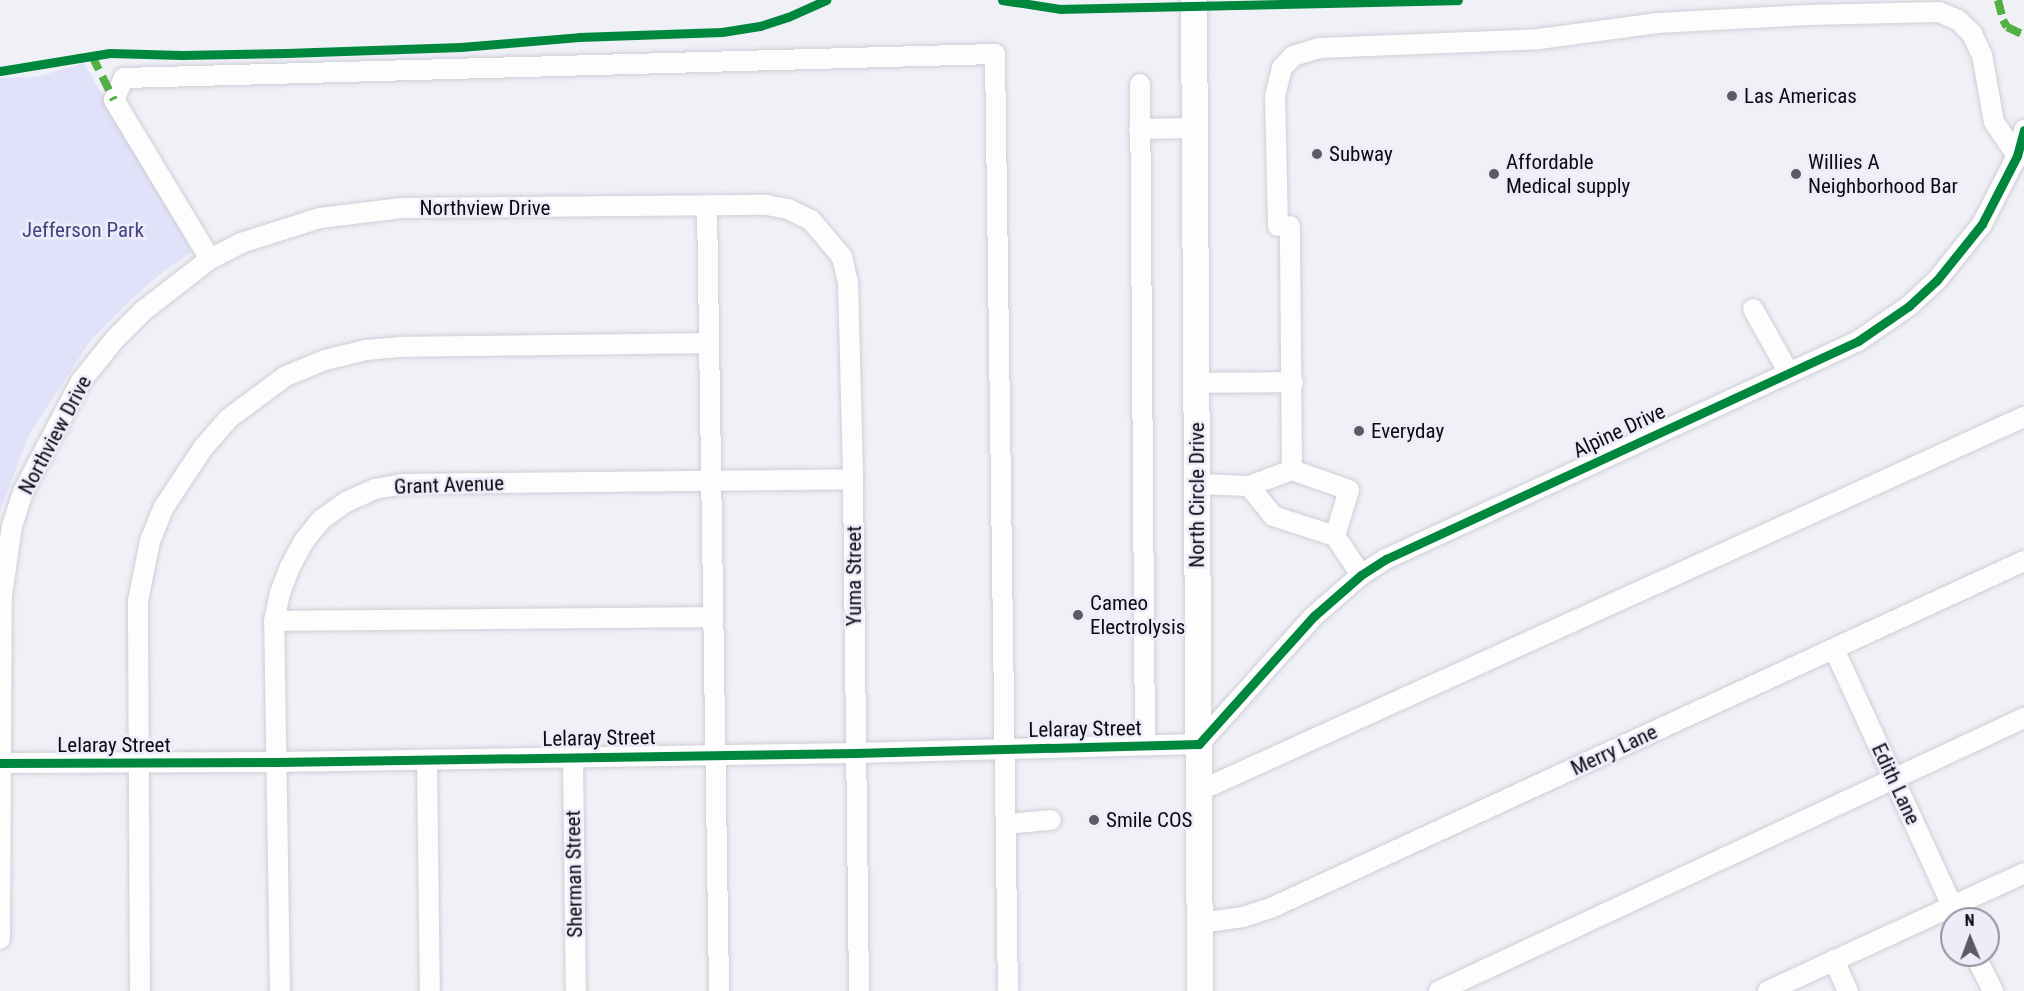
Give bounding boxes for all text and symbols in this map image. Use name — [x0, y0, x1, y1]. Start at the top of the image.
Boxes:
place label: Las Americas — [1744, 83, 1857, 109]
marker: Las Americas — [1725, 89, 1739, 103]
place label: Subway — [1329, 141, 1393, 167]
marker: Subway — [1310, 147, 1324, 161]
place label: Affordable Medical supply — [1506, 149, 1630, 199]
place label: Willies A Neighborhood Bar — [1808, 149, 1958, 199]
marker: Affordable Medical supply — [1487, 167, 1501, 181]
marker: Willies A Neighborhood Bar — [1789, 167, 1803, 181]
street label: Northview Drive — [420, 195, 550, 221]
park label: Jefferson Park — [22, 217, 144, 243]
street label: Northview Drive — [13, 371, 97, 499]
street label: Alpine Drive — [1569, 399, 1669, 463]
place label: Everyday — [1371, 418, 1444, 444]
street label: North Circle Drive — [1184, 422, 1210, 568]
marker: Everyday — [1352, 424, 1366, 438]
street label: Grant Avenue — [394, 470, 504, 500]
street label: Yuma Street — [841, 526, 867, 626]
place label: Cameo Electrolysis — [1090, 590, 1185, 640]
marker: Cameo Electrolysis — [1071, 608, 1085, 622]
street label: Lelaray Street — [1028, 715, 1142, 743]
street label: Merry Lane — [1567, 719, 1661, 781]
street label: Lelaray Street — [542, 724, 656, 752]
street label: Lelaray Street — [57, 732, 171, 758]
street label: Edith Lane — [1866, 739, 1926, 829]
place label: Smile COS — [1106, 807, 1192, 833]
street label: Sherman Street — [560, 810, 588, 938]
marker: Smile COS — [1087, 813, 1101, 827]
north arrow — [1940, 907, 2000, 967]
text: N — [1965, 911, 1975, 930]

